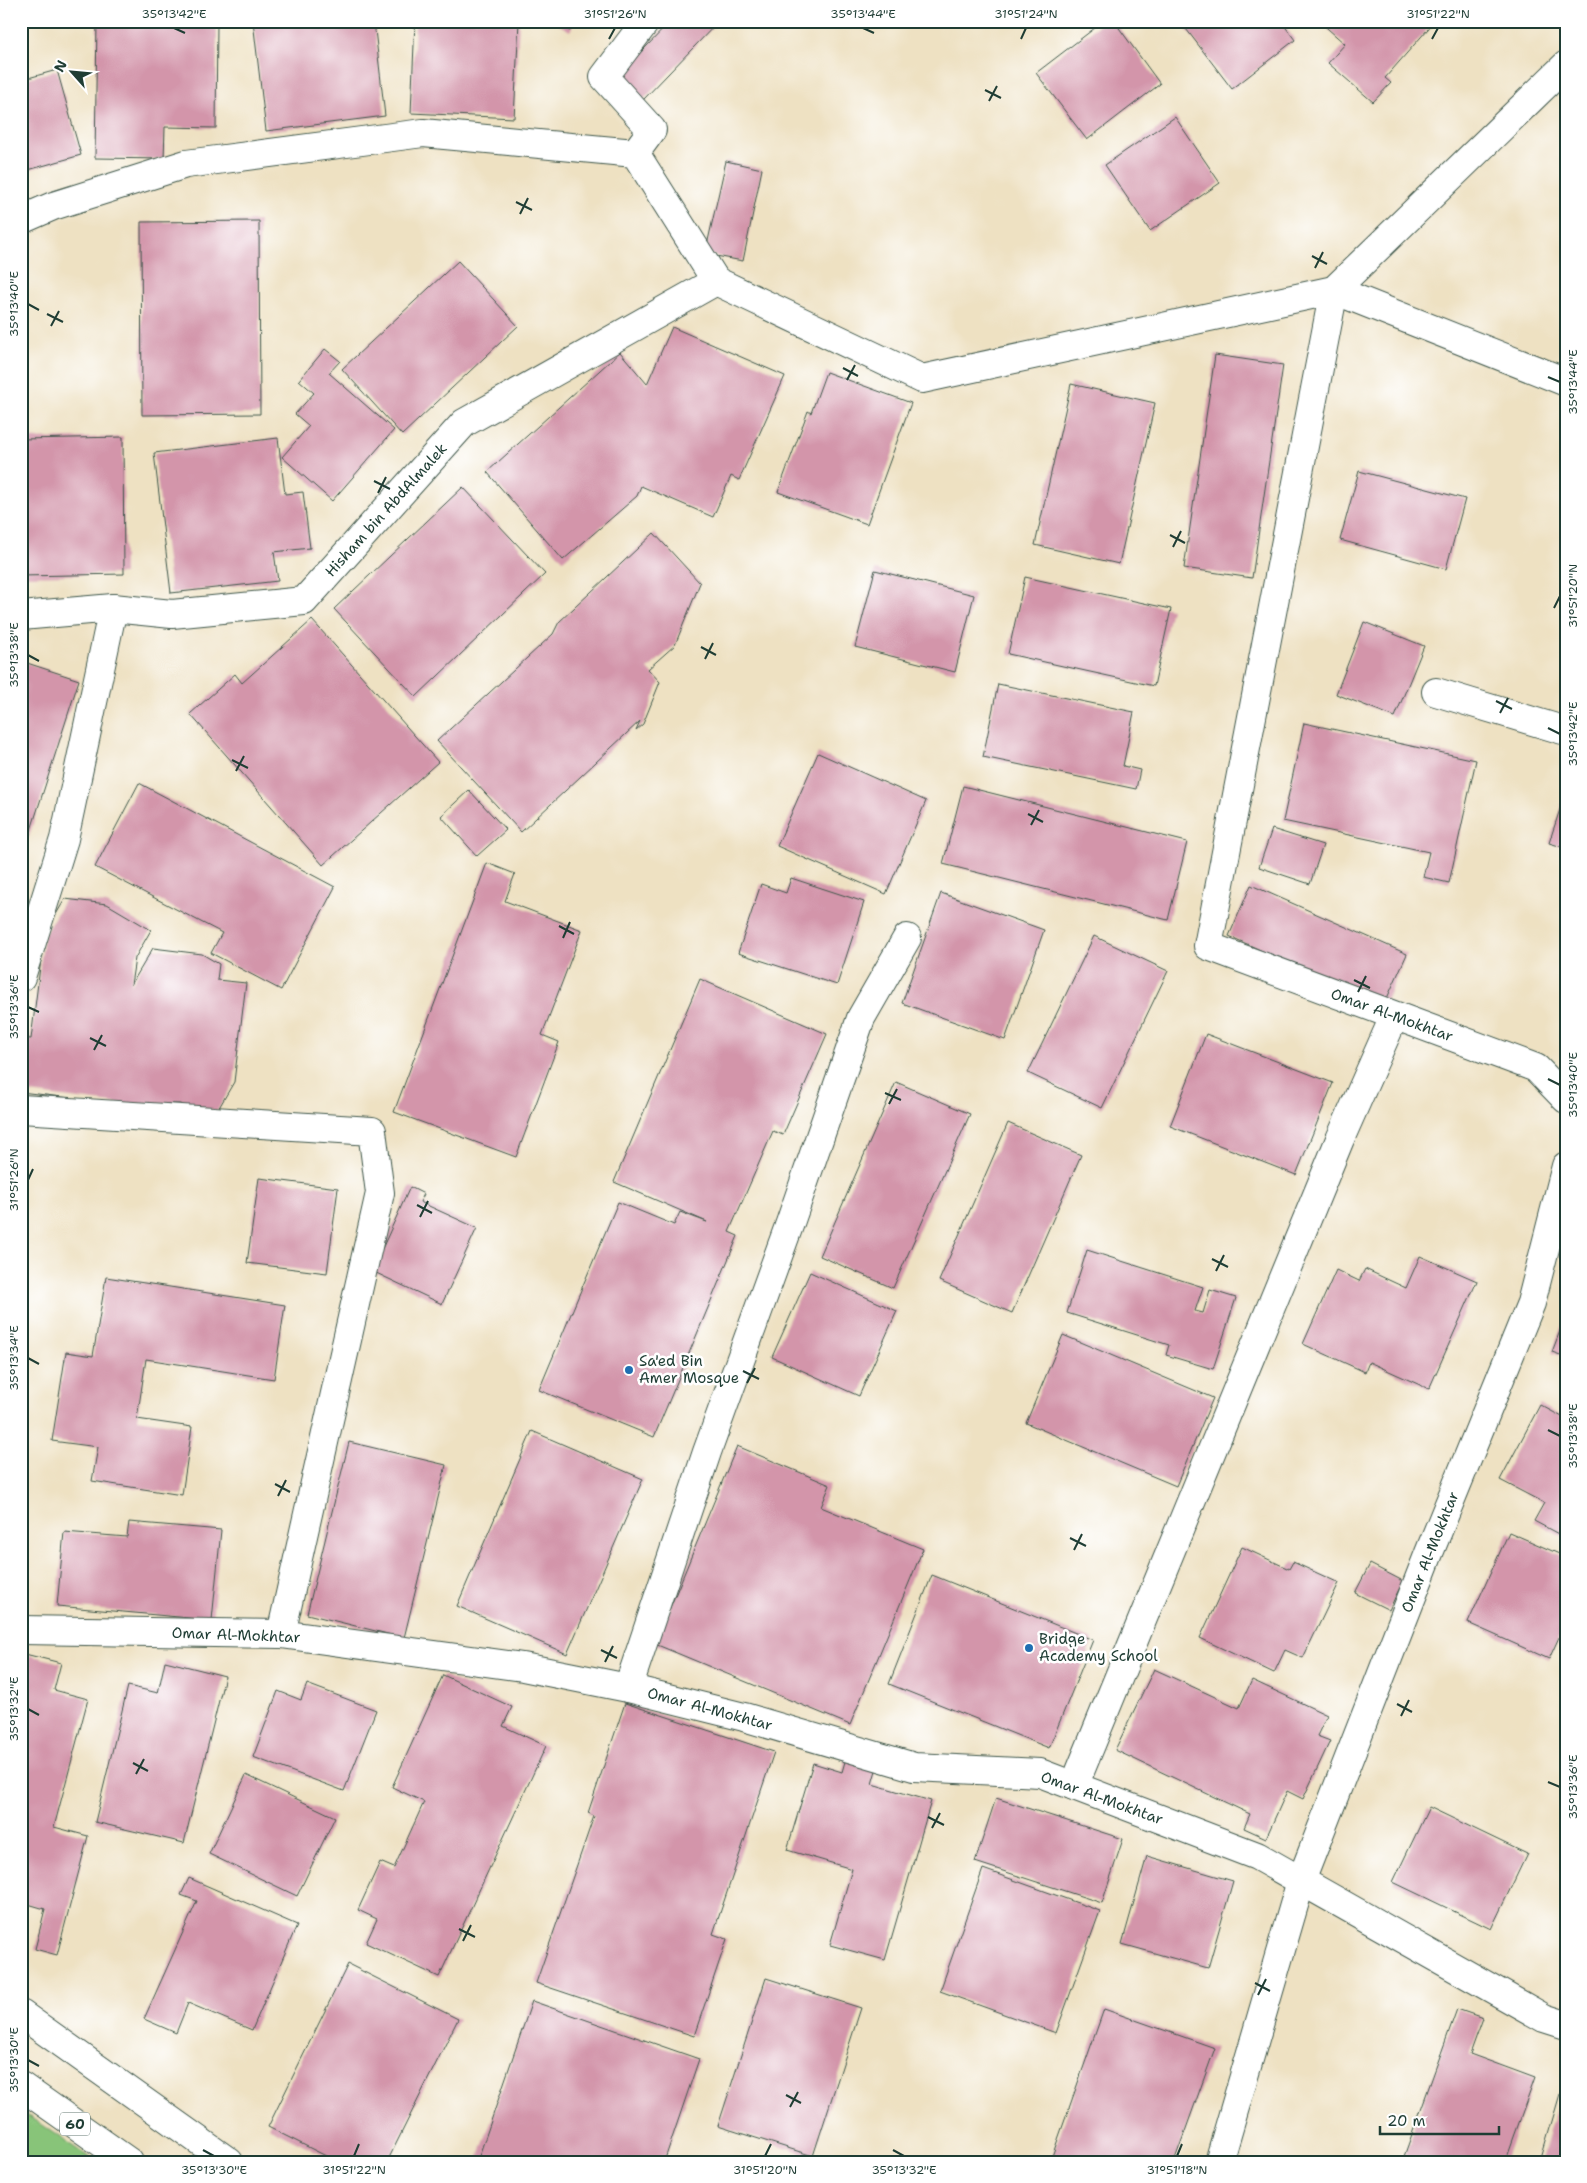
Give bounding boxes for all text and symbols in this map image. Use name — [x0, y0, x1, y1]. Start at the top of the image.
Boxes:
text: 35°13'42"E — [142, 6, 206, 22]
text: 31°51'26"N — [583, 6, 647, 22]
text: 35°13'44"E — [830, 6, 896, 22]
text: 31°51'24"N — [994, 6, 1058, 22]
text: 31°51'22"N — [1406, 6, 1470, 22]
north arrow — [48, 48, 98, 98]
text: N — [50, 57, 71, 75]
text: 35°13'40"E — [6, 271, 22, 337]
text: 35°13'44"E — [1565, 349, 1581, 415]
street label: Hisham bin AbdAlmalek — [320, 439, 452, 581]
text: 31°51'20"N — [1565, 564, 1581, 628]
text: 35°13'38"E — [6, 622, 22, 688]
text: 35°13'42"E — [1565, 702, 1581, 766]
text: 35°13'36"E — [6, 975, 22, 1039]
street label: Omar Al-Mokhtar — [1328, 984, 1456, 1046]
text: 35°13'40"E — [1565, 1052, 1581, 1118]
text: 31°51'26"N — [6, 1148, 22, 1212]
text: 35°13'34"E — [6, 1325, 22, 1391]
place label: Sa'ed Bin Amer Mosque — [639, 1351, 739, 1388]
marker: Sa'ed Bin Amer Mosque — [623, 1364, 635, 1376]
text: 35°13'38"E — [1565, 1403, 1581, 1469]
street label: Omar Al-Mokhtar — [1397, 1488, 1463, 1616]
street label: Omar Al-Mokhtar — [171, 1623, 301, 1647]
place label: Bridge Academy School — [1039, 1629, 1158, 1666]
marker: Bridge Academy School — [1023, 1642, 1035, 1654]
text: 35°13'32"E — [6, 1676, 22, 1742]
street label: Omar Al-Mokhtar — [645, 1683, 775, 1735]
text: 35°13'36"E — [1565, 1755, 1581, 1819]
street label: Omar Al-Mokhtar — [1038, 1767, 1166, 1829]
text: 35°13'30"E — [6, 2027, 22, 2093]
scale bar — [1380, 2103, 1498, 2135]
text: 20 m — [1387, 2111, 1426, 2131]
road number: 60 — [60, 2112, 90, 2136]
text: 35°13'30"E — [181, 2162, 247, 2178]
text: 31°51'22"N — [322, 2162, 386, 2178]
text: 31°51'20"N — [733, 2162, 797, 2178]
text: 35°13'32"E — [871, 2162, 937, 2178]
text: 31°51'18"N — [1147, 2162, 1207, 2178]

